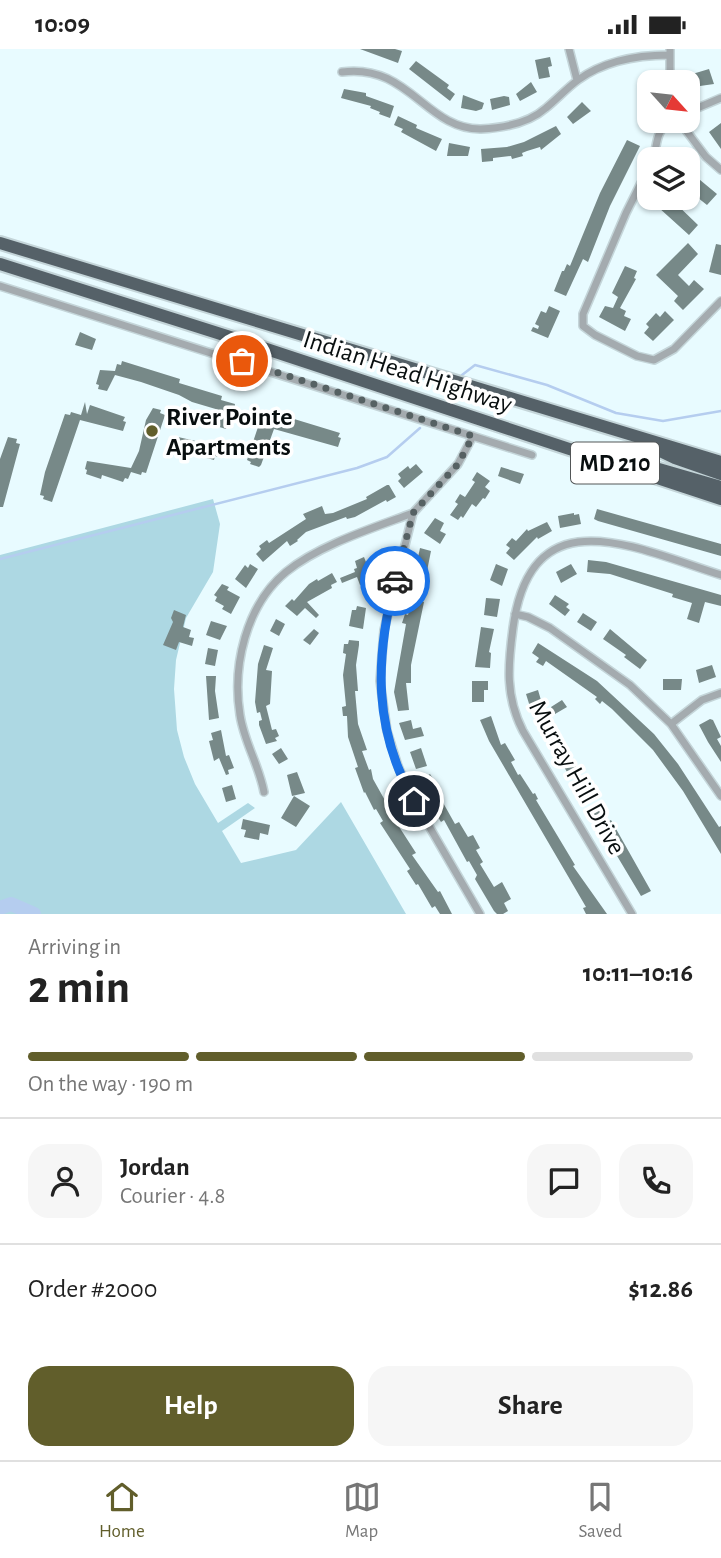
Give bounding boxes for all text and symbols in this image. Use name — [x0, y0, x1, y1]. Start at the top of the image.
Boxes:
text: 10:09 — [35, 11, 90, 37]
north arrow — [637, 70, 700, 133]
map controls — [637, 70, 700, 210]
button: layers — [637, 147, 700, 210]
street label: Indian Head Highway — [300, 326, 515, 418]
pin — [212, 331, 272, 391]
icon: bag — [223, 342, 261, 380]
place label: River Pointe Apartments — [166, 404, 292, 460]
marker: River Pointe Apartments — [144, 423, 160, 439]
road number: MD 210 — [571, 443, 659, 484]
courier — [360, 546, 430, 616]
icon: car — [376, 562, 414, 600]
street label: Murray Hill Drive — [524, 696, 630, 859]
pin — [384, 771, 444, 831]
icon: home — [395, 782, 433, 820]
text: Arriving in — [28, 936, 121, 959]
text: 10:11–10:16 — [583, 960, 693, 986]
text: 2 min — [28, 965, 130, 1011]
text: On the way · 190 m — [28, 1073, 193, 1096]
button: person — [28, 1144, 102, 1218]
button: chat — [527, 1144, 601, 1218]
button: phone — [619, 1144, 693, 1218]
text: Jordan — [120, 1154, 190, 1180]
text: Courier · 4.8 — [120, 1185, 225, 1208]
text: Order #2000 — [28, 1276, 157, 1302]
text: $12.86 — [628, 1276, 693, 1302]
button: Help — [28, 1366, 354, 1446]
button: Share — [368, 1366, 693, 1446]
tab: Home — [99, 1478, 145, 1543]
tab: Map — [343, 1478, 381, 1543]
tab: Saved — [579, 1478, 622, 1543]

